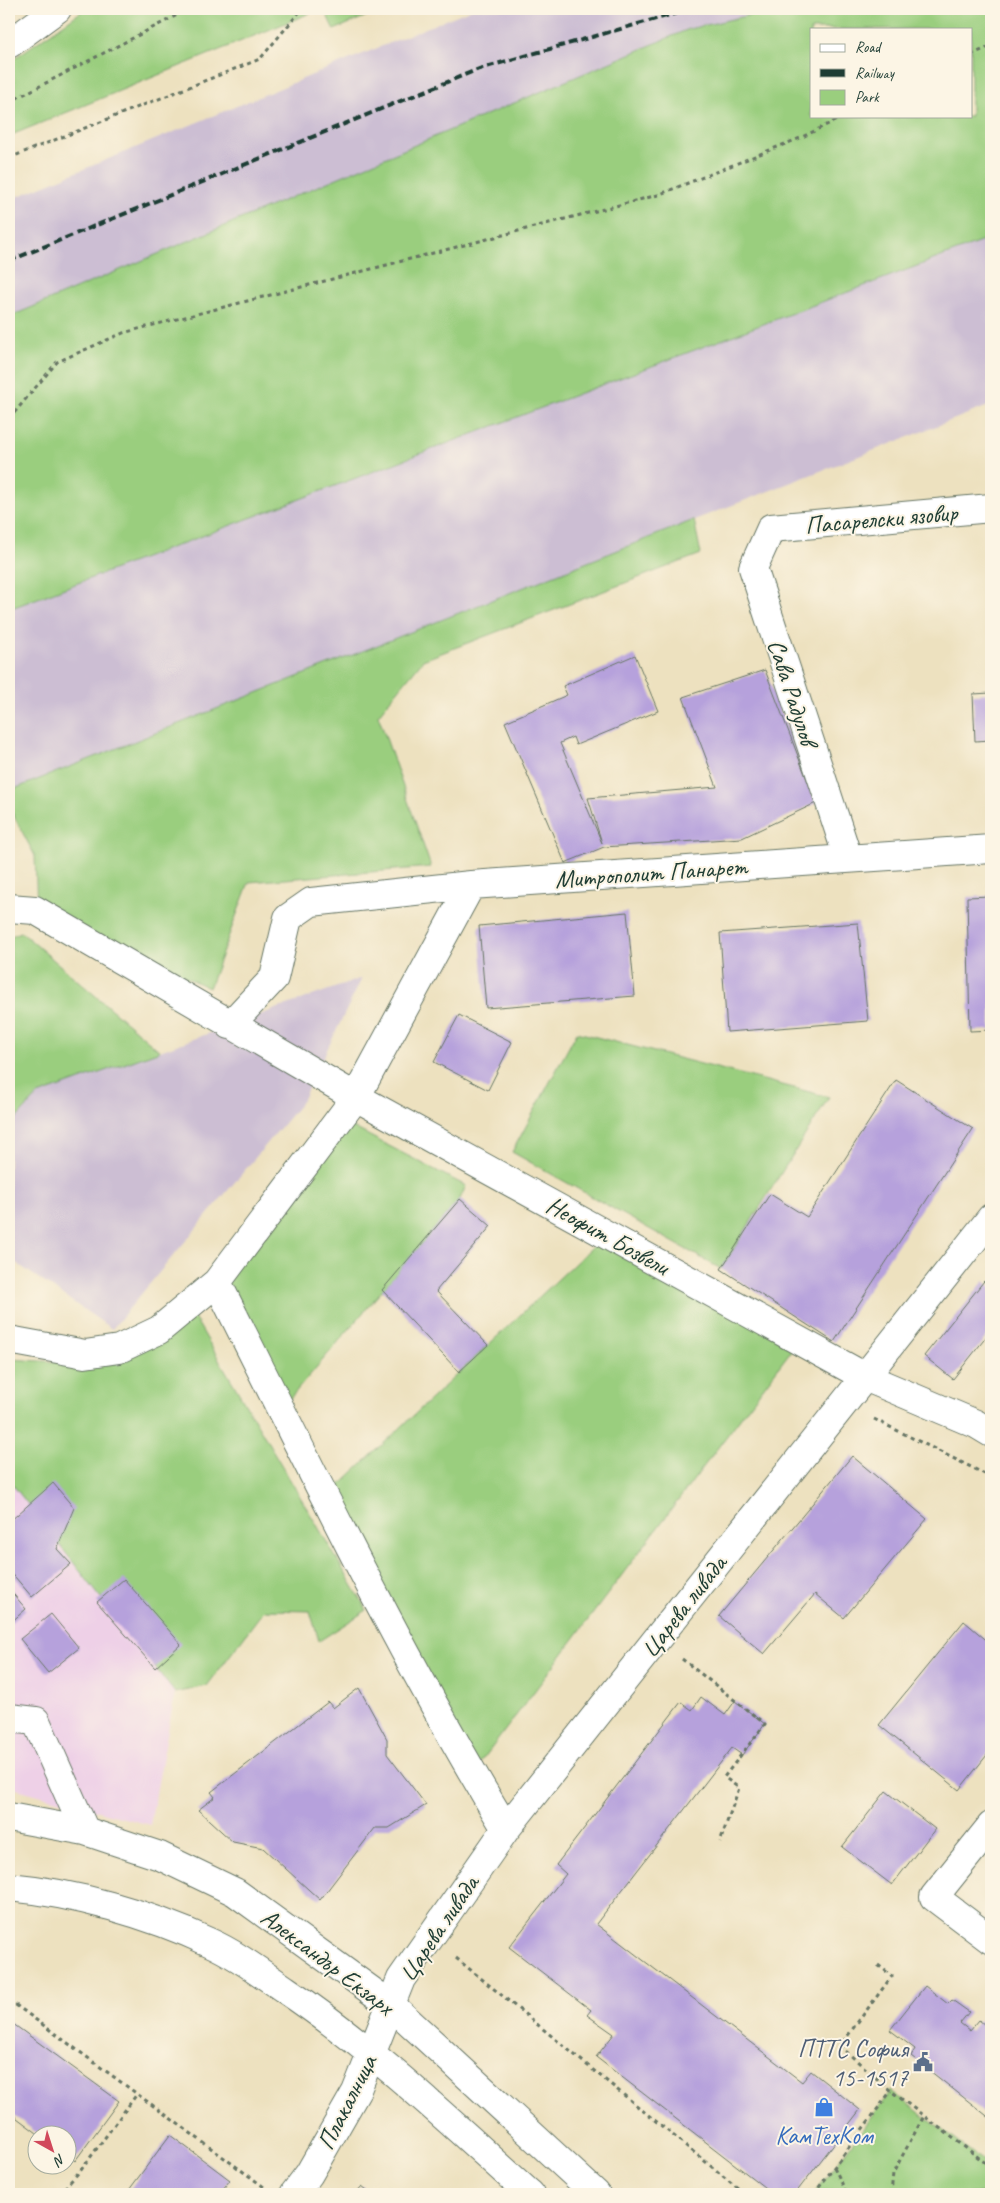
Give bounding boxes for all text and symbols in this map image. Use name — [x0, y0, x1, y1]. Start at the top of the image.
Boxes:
legend — [810, 28, 972, 118]
text: Road — [855, 38, 882, 57]
text: Railway — [855, 64, 896, 83]
text: Park — [855, 88, 880, 107]
street label: Пасарелски язовир — [804, 496, 960, 542]
street label: Сава Радулов — [760, 635, 826, 755]
street label: Митрополит Панарет — [554, 850, 750, 896]
street label: Неофит Бозвели — [541, 1189, 676, 1284]
street label: Царева ливада — [634, 1547, 735, 1664]
street label: Царева ливада — [392, 1867, 488, 1988]
street label: Александър Екзарх — [254, 1901, 402, 2024]
place label: ПТТС София 15-1517 — [798, 2033, 910, 2094]
street label: Плакалница — [310, 2048, 385, 2155]
public building icon: ПТТС София 15-1517 — [912, 2051, 934, 2073]
shop icon: КамТехКом — [813, 2096, 835, 2118]
place label: КамТехКом — [775, 2120, 874, 2152]
north arrow — [28, 2126, 78, 2176]
text: N — [49, 2150, 69, 2171]

